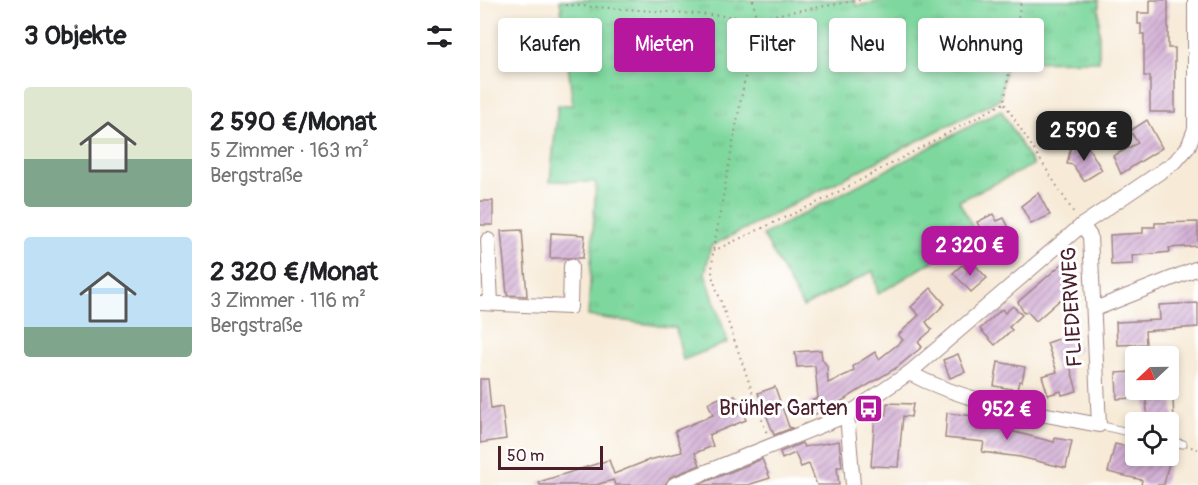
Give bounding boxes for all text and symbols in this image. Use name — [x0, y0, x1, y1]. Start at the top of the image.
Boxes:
chip: Kaufen — [498, 18, 602, 72]
chip: Mieten — [614, 18, 715, 72]
chip: Filter — [727, 18, 817, 72]
chip: Neu — [829, 18, 906, 72]
chip: Wohnung — [918, 18, 1044, 72]
text: 3 Objekte — [24, 20, 126, 52]
icon: filters — [423, 20, 456, 53]
text: 2 590 €/Monat — [210, 106, 376, 138]
icon: home — [72, 111, 144, 183]
pin: 2 590 € — [1029, 111, 1139, 162]
text: 2 590 € — [1050, 118, 1118, 143]
text: 5 Zimmer · 163 m² — [210, 138, 369, 163]
text: Bergstraße — [210, 163, 303, 188]
pin: 2 320 € — [915, 226, 1025, 277]
text: 2 320 € — [935, 233, 1005, 258]
street label: FLIEDERWEG — [1055, 246, 1089, 368]
text: 2 320 €/Monat — [210, 256, 378, 288]
icon: home — [72, 261, 144, 333]
text: 3 Zimmer · 116 m² — [210, 288, 366, 313]
text: Bergstraße — [210, 313, 303, 338]
north arrow — [1125, 346, 1179, 400]
map controls — [1125, 346, 1179, 466]
pin: 952 € — [965, 390, 1049, 441]
bus stop icon: Brühler Garten — [853, 392, 885, 424]
place label: Brühler Garten — [719, 395, 848, 422]
text: 952 € — [982, 397, 1032, 422]
button: locate — [1125, 412, 1179, 466]
scale bar — [498, 443, 603, 470]
text: 50 m — [507, 446, 544, 466]

